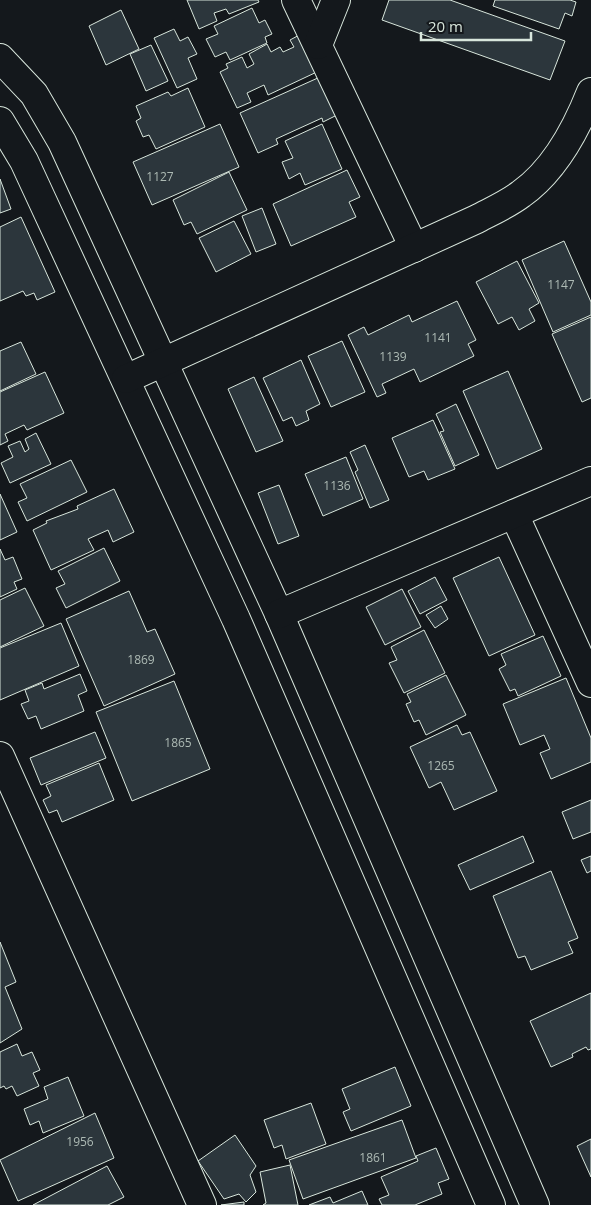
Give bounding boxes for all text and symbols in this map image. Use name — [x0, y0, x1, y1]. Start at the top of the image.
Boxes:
scale bar — [421, 10, 531, 42]
text: 20 m — [428, 16, 463, 36]
house number: 1127 — [146, 168, 174, 185]
house number: 1147 — [547, 276, 575, 293]
house number: 1141 — [424, 329, 452, 346]
house number: 1139 — [379, 348, 407, 365]
house number: 1136 — [323, 477, 351, 494]
house number: 1869 — [127, 651, 155, 668]
house number: 1865 — [164, 734, 192, 751]
house number: 1265 — [427, 757, 455, 774]
house number: 1956 — [66, 1133, 94, 1150]
house number: 1861 — [359, 1149, 387, 1166]

